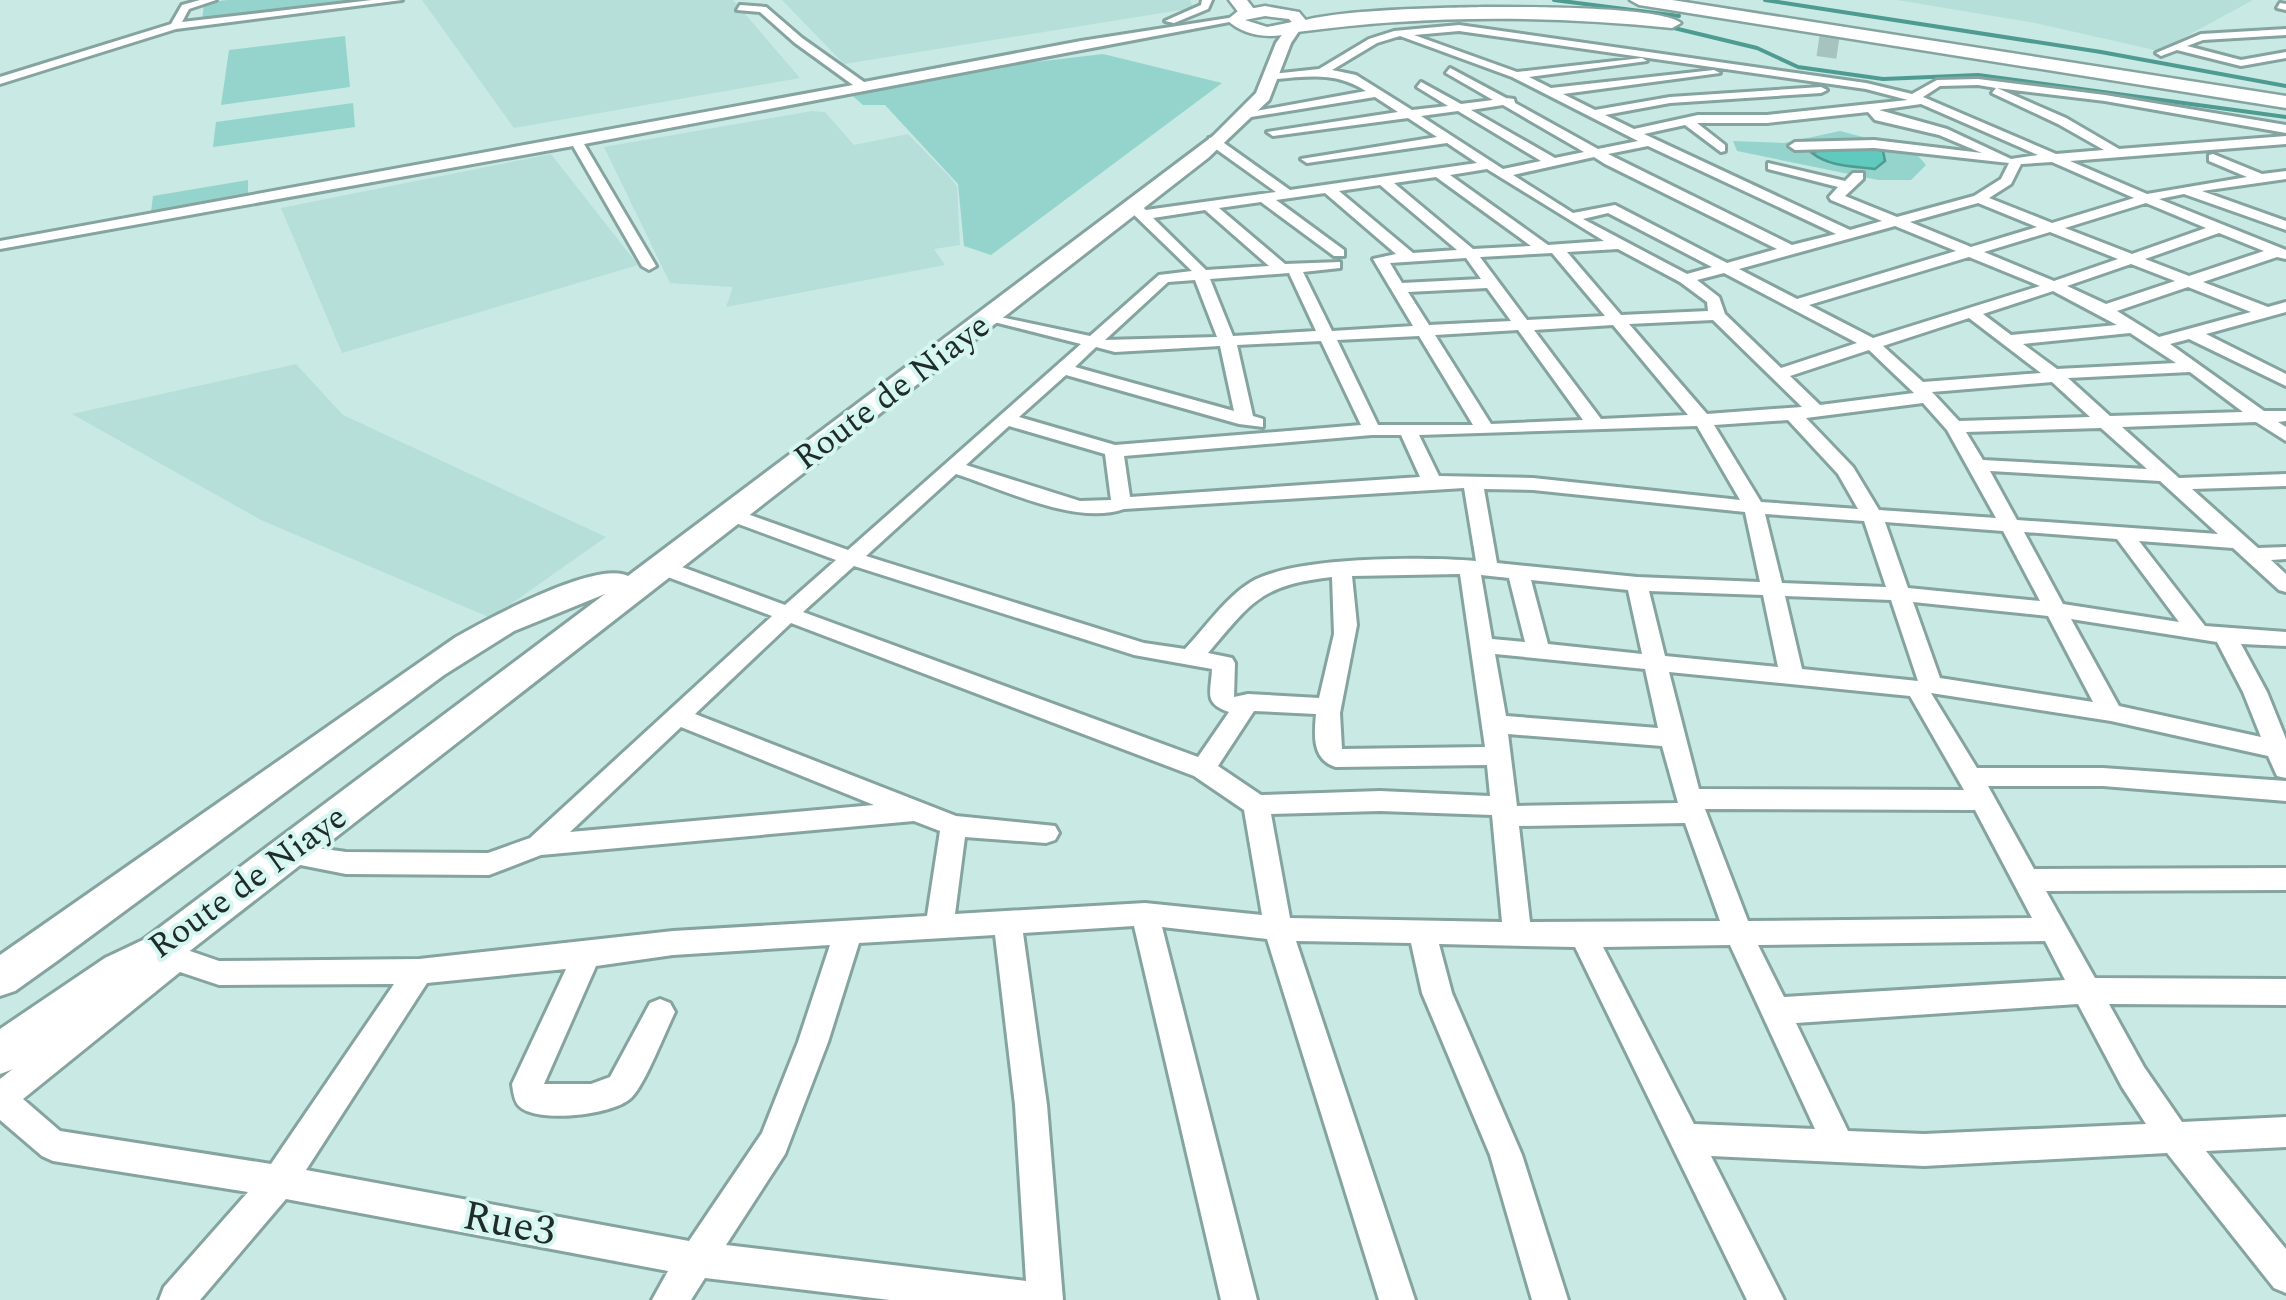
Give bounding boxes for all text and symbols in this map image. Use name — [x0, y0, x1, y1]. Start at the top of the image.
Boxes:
street label: Route de Niaye — [782, 300, 1002, 484]
street label: Route de Niaye — [138, 792, 358, 972]
street label: Rue3 — [458, 1184, 560, 1264]

